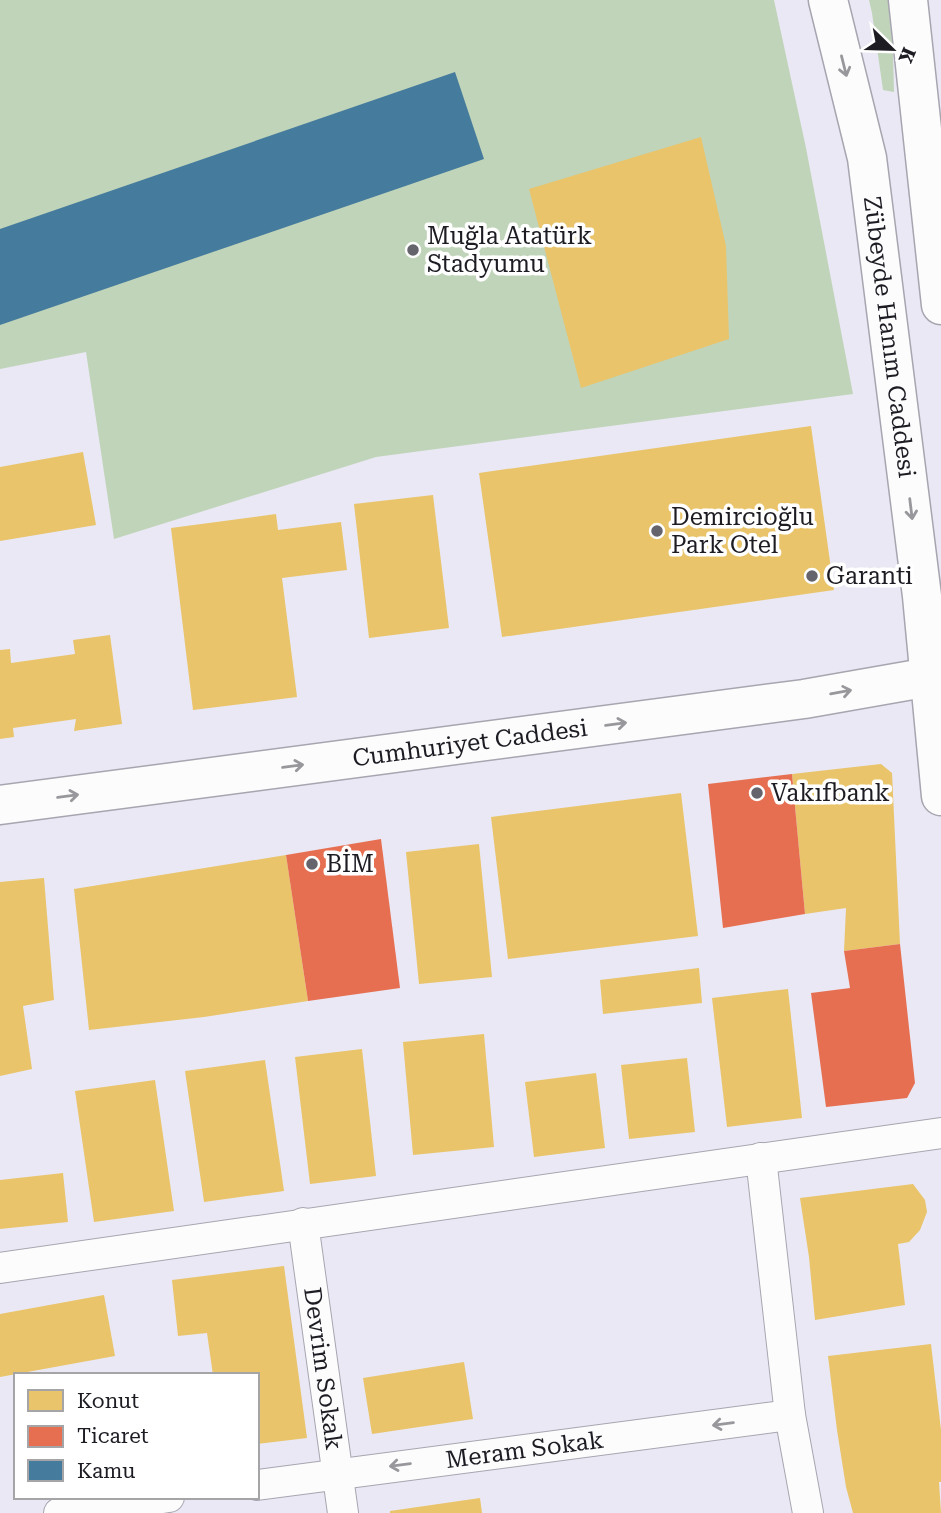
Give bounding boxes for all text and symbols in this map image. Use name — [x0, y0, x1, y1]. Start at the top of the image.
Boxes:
north arrow — [857, 14, 927, 84]
text: K — [894, 44, 921, 67]
one-way arrow — [838, 54, 851, 77]
street label: Zübeyde Hanım Caddesi — [858, 194, 921, 480]
place label: Muğla Atatürk Stadyumu — [427, 222, 592, 278]
marker: Muğla Atatürk Stadyumu — [405, 242, 421, 258]
one-way arrow — [905, 497, 918, 520]
place label: Demircioğlu Park Otel — [671, 503, 814, 559]
marker: Demircioğlu Park Otel — [649, 523, 665, 539]
place label: Garanti — [826, 562, 913, 590]
marker: Garanti — [804, 568, 820, 584]
one-way arrow — [829, 685, 852, 698]
street label: Cumhuriyet Caddesi — [351, 714, 589, 772]
one-way arrow — [604, 717, 627, 730]
one-way arrow — [281, 760, 304, 773]
place label: Vakıfbank — [771, 779, 890, 807]
marker: Vakıfbank — [749, 785, 765, 801]
one-way arrow — [56, 790, 79, 803]
place label: BİM — [326, 849, 374, 878]
marker: BİM — [304, 856, 320, 872]
street label: Devrim Sokak — [298, 1286, 348, 1452]
legend — [14, 1373, 259, 1499]
text: Konut — [77, 1389, 139, 1413]
one-way arrow — [712, 1418, 734, 1431]
text: Ticaret — [77, 1424, 149, 1448]
street label: Meram Sokak — [444, 1426, 605, 1474]
text: Kamu — [77, 1459, 135, 1483]
one-way arrow — [389, 1459, 412, 1472]

